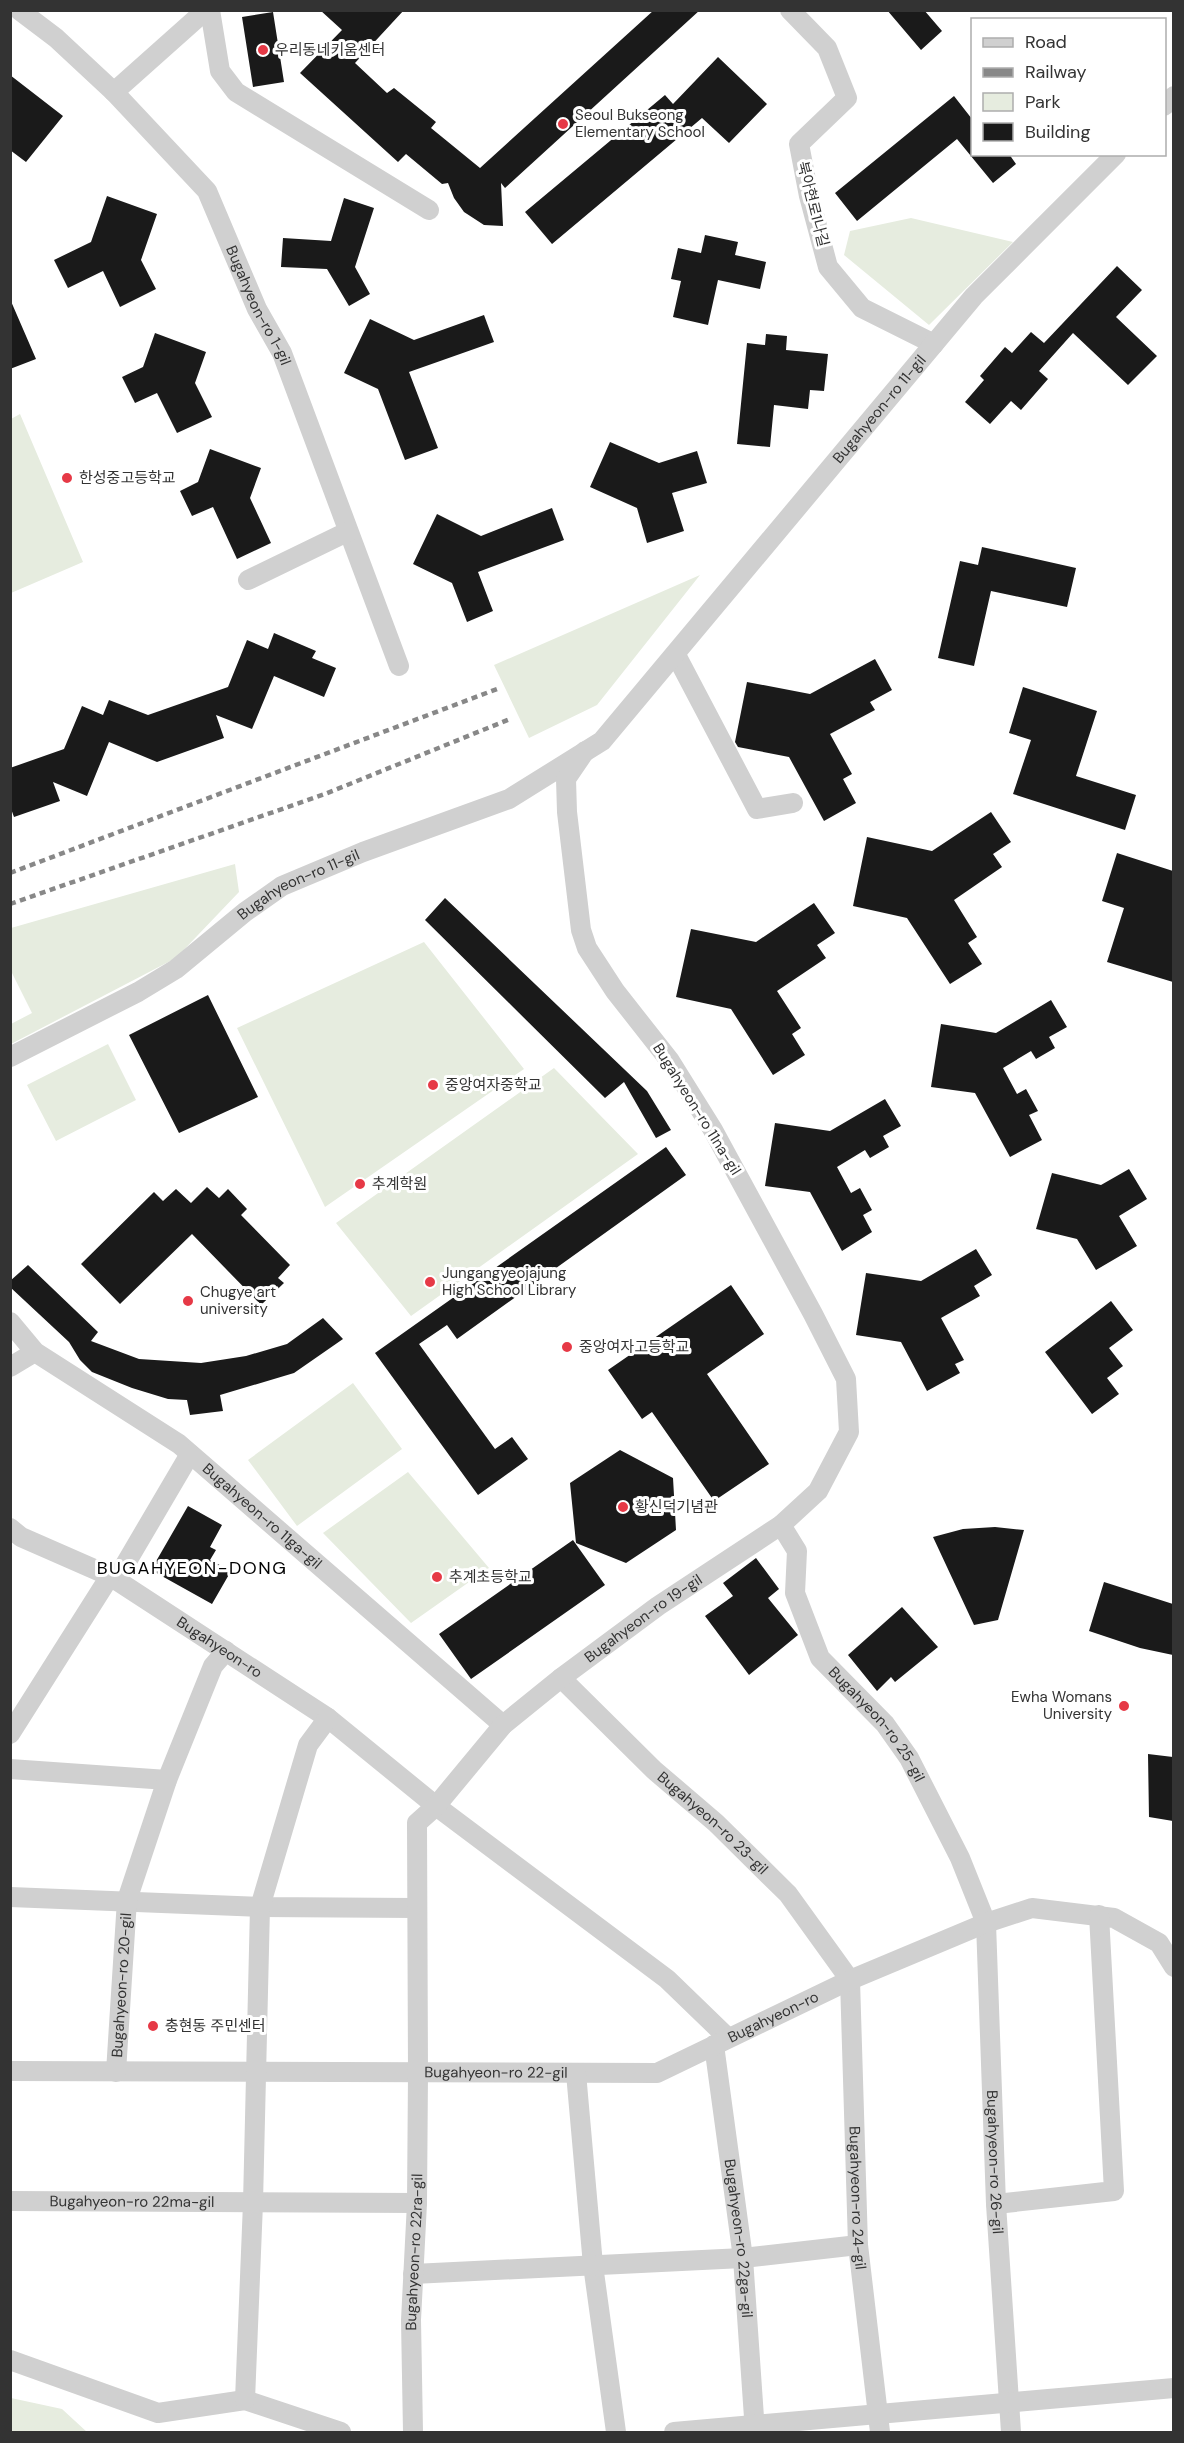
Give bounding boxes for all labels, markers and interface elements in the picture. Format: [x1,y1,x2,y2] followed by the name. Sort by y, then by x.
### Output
[971,18,1166,156] legend
[1025,30,1067,54] text: Road
[275,40,385,60] place label: 우리동네키움센터
[256,43,270,57] marker: 우리동네키움센터
[1025,60,1087,84] text: Railway
[1025,90,1061,114] text: Park
[575,105,705,142] place label: Seoul Bukseong Elementary School
[556,117,570,131] marker: Seoul Bukseong Elementary School
[1025,120,1090,144] text: Building
[793,159,833,249] street label: 북아현로1나길
[221,242,296,368] street label: Bugahyeon-ro 1-gil
[828,351,931,468] street label: Bugahyeon-ro 11-gil
[79,468,176,488] place label: 한성중고등학교
[60,471,74,485] marker: 한성중고등학교
[233,845,362,924] street label: Bugahyeon-ro 11-gil
[648,1039,746,1179] street label: Bugahyeon-ro 11na-gil
[445,1075,542,1095] place label: 중앙여자중학교
[426,1078,440,1092] marker: 중앙여자중학교
[372,1174,427,1194] place label: 추계학원
[353,1177,367,1191] marker: 추계학원
[442,1263,577,1300] place label: Jungangyeojajung High School Library
[423,1275,437,1289] marker: Jungangyeojajung High School Library
[200,1282,276,1319] place label: Chugye art university
[181,1294,195,1308] marker: Chugye art university
[579,1337,689,1357] place label: 중앙여자고등학교
[560,1340,574,1354] marker: 중앙여자고등학교
[198,1459,326,1573] street label: Bugahyeon-ro 11ga-gil
[635,1497,718,1517] place label: 황신덕기념관
[616,1500,630,1514] marker: 황신덕기념관
[97,1556,287,1580] district label: BUGAHYEON-DONG
[449,1567,532,1587] place label: 추계초등학교
[430,1570,444,1584] marker: 추계초등학교
[580,1570,706,1667] street label: Bugahyeon-ro 19-gil
[173,1612,266,1683] street label: Bugahyeon-ro
[824,1662,929,1785] street label: Bugahyeon-ro 25-gil
[1011,1687,1113,1724] place label: Ewha Womans University
[1117,1699,1131,1713] marker: Ewha Womans University
[653,1767,772,1879] street label: Bugahyeon-ro 23-gil
[107,1912,136,2058] street label: Bugahyeon-ro 20-gil
[724,1987,822,2047] street label: Bugahyeon-ro
[165,2016,266,2036] place label: 충현동 주민센터
[146,2019,160,2033] marker: 충현동 주민센터
[424,2062,568,2083] street label: Bugahyeon-ro 22-gil
[982,2090,1008,2235] street label: Bugahyeon-ro 26-gil
[844,2126,871,2271] street label: Bugahyeon-ro 24-gil
[720,2158,757,2319] street label: Bugahyeon-ro 22ga-gil
[401,2174,427,2331] street label: Bugahyeon-ro 22ra-gil
[49,2191,214,2212] street label: Bugahyeon-ro 22ma-gil

